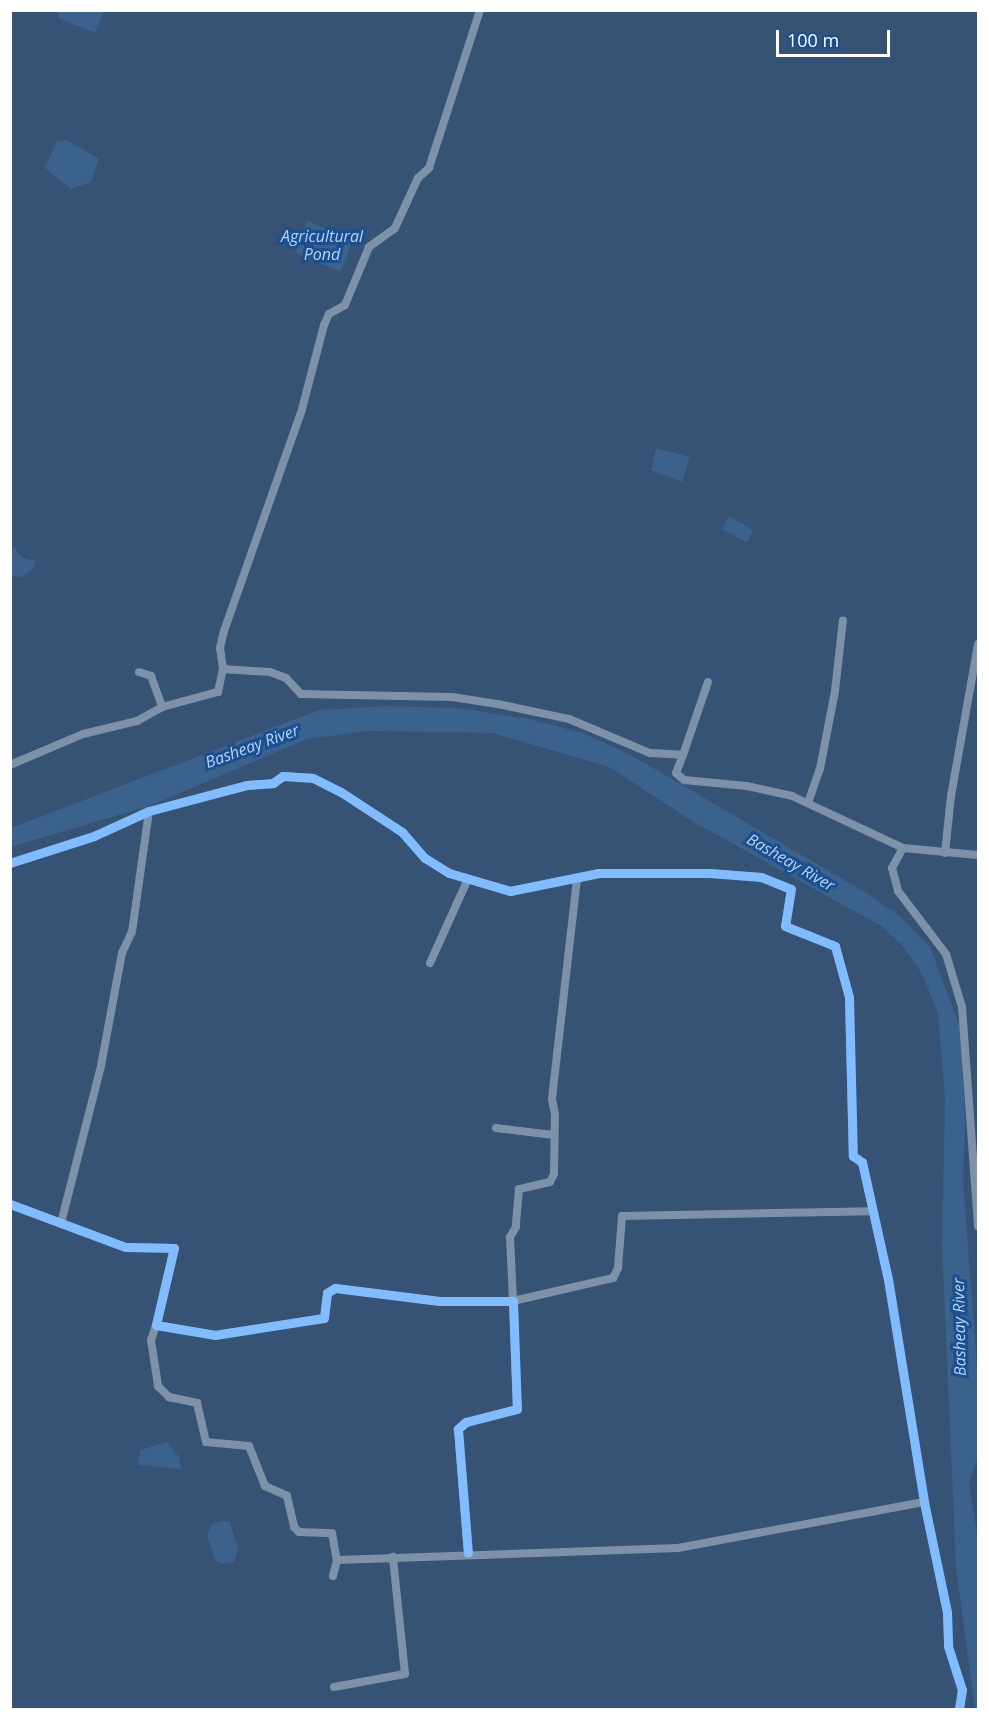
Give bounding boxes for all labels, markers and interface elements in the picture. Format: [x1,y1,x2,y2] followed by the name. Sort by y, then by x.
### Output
[779,18,893,56] scale bar
[787,28,839,52] text: 100 m
[281,226,363,264] water label: Agricultural Pond
[203,720,301,772] water label: Basheay River
[744,829,838,895] water label: Basheay River
[949,1278,969,1376] water label: Basheay River

